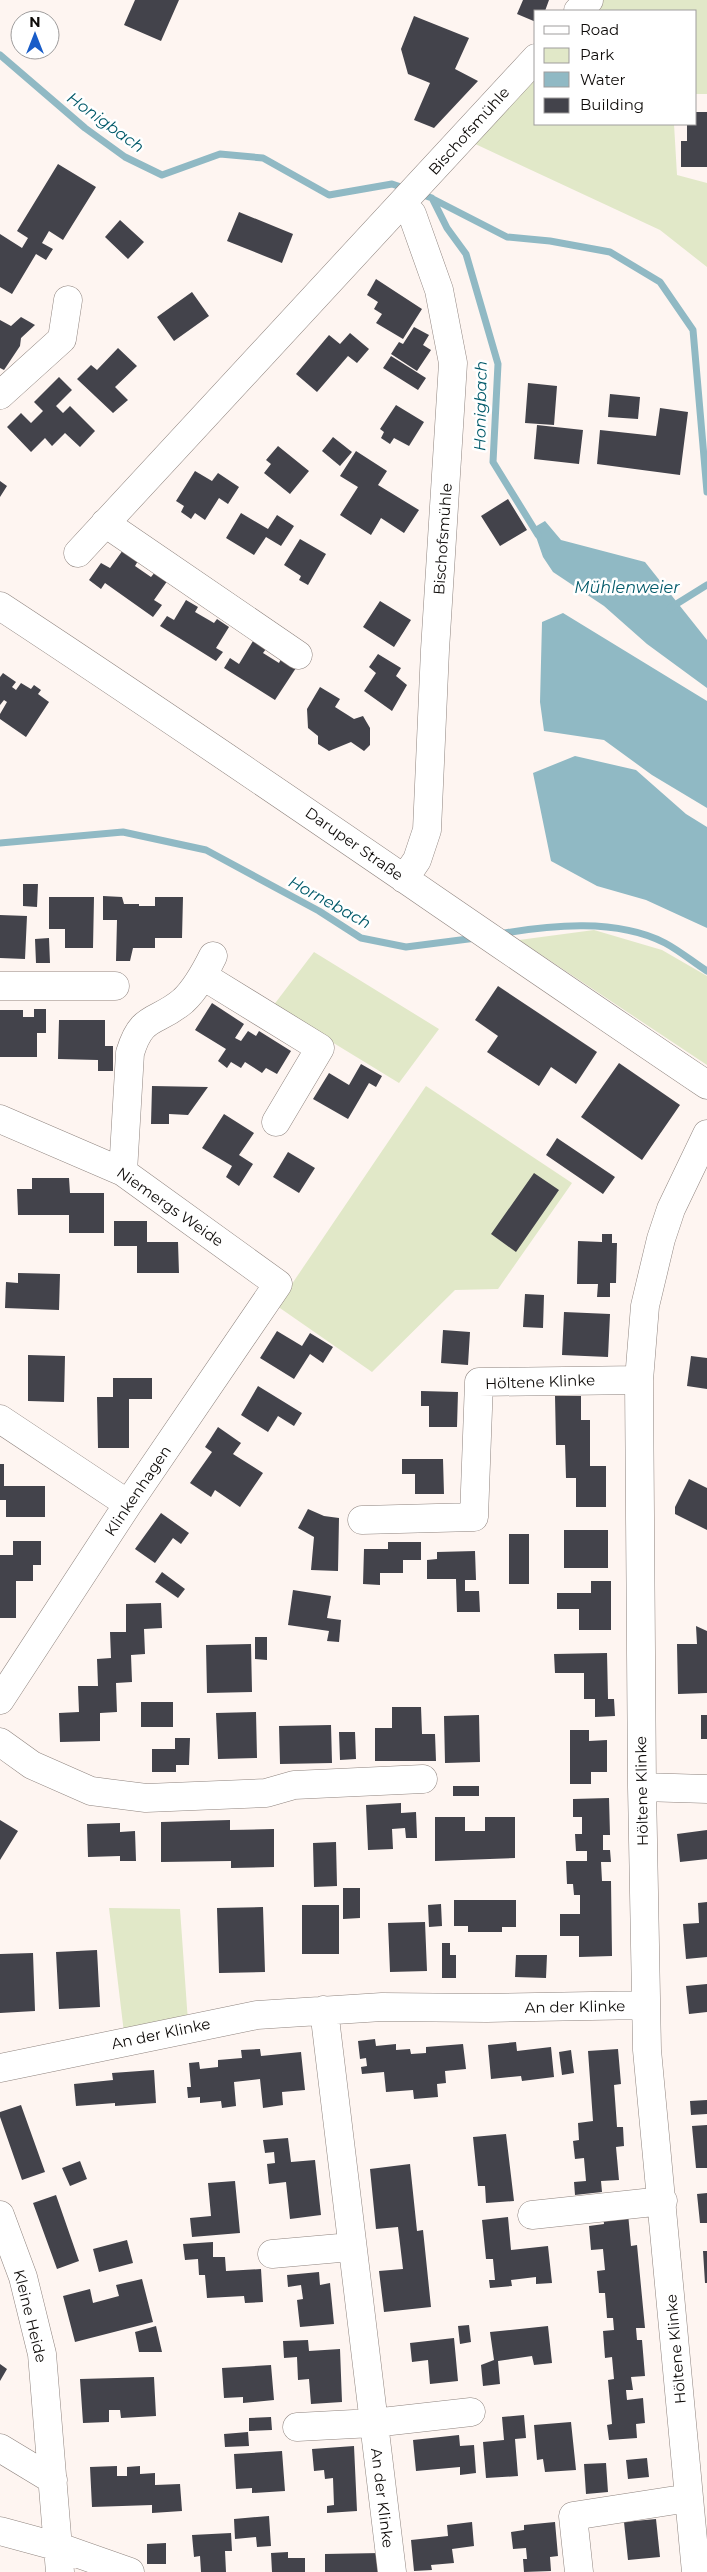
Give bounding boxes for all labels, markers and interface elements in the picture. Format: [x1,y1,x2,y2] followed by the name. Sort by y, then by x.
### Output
[10,10,60,60] north arrow
[534,10,697,125] legend
[29,13,41,31] text: N
[580,20,619,39] text: Road
[580,45,614,64] text: Park
[580,70,626,89] text: Water
[424,83,513,179] street label: Bischofsmühle
[64,88,148,157] water label: Honigbach
[580,95,644,114] text: Building
[470,361,491,451] water label: Honigbach
[429,482,456,596] street label: Bischofsmühle
[574,578,680,597] water label: Mühlenweier
[302,803,407,884] street label: Daruper Straße
[285,872,374,933] water label: Hornebach
[113,1163,227,1250] street label: Niemergs Weide
[485,1370,595,1393] street label: Höltene Klinke
[100,1442,175,1540] street label: Klinkenhagen
[631,1736,652,1846] street label: Höltene Klinke
[525,1996,625,2017] street label: An der Klinke
[110,2014,212,2053] street label: An der Klinke
[10,2267,51,2364] street label: Kleine Heide
[661,2293,690,2405] street label: Höltene Klinke
[367,2447,398,2549] street label: An der Klinke

